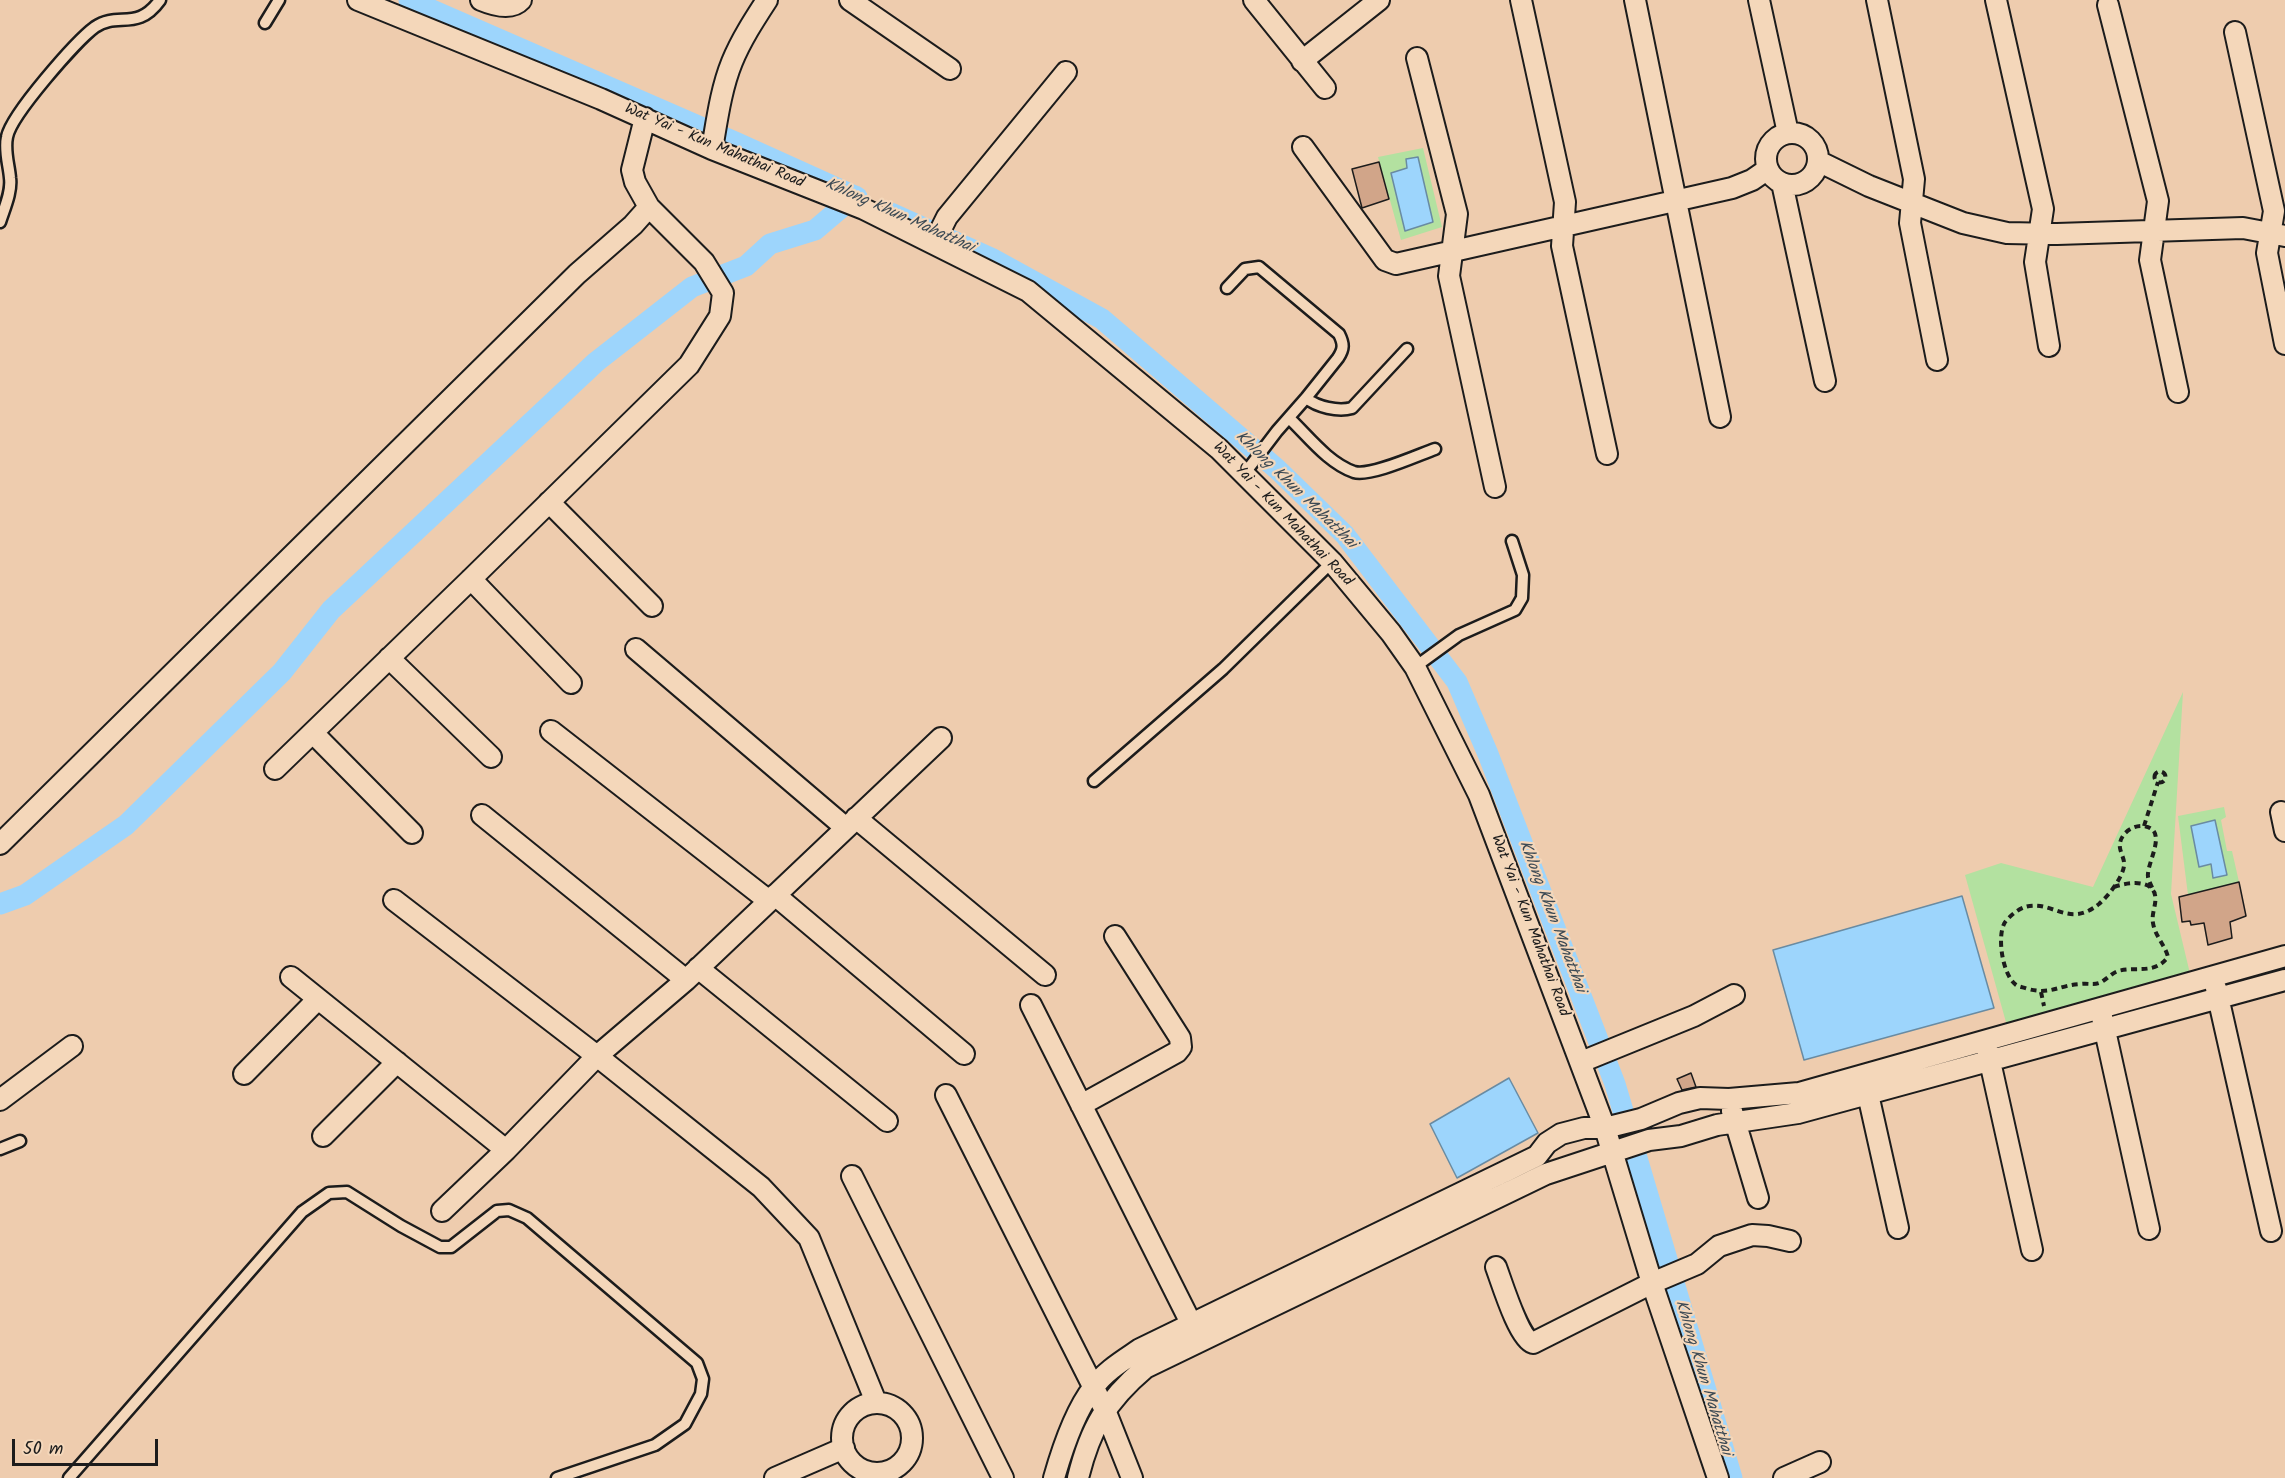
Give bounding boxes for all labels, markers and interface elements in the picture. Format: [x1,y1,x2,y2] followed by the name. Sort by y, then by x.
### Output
[622,101,806,193] street label: Wat Yai - Kun Mahathai Road
[822,176,976,258] water label: Khlong Khun Mahatthai
[1230,428,1360,554] water label: Khlong Khun Mahatthai
[1208,439,1356,591] street label: Wat Yai - Kun Mahathai Road
[1486,833,1572,1019] street label: Wat Yai - Kun Mahathai Road
[1513,838,1589,996] water label: Khlong Khun Mahatthai
[1669,1298,1735,1458] water label: Khlong Khun Mahatthai
[15,1427,160,1465] scale bar
[23,1435,63,1464] text: 50 m

